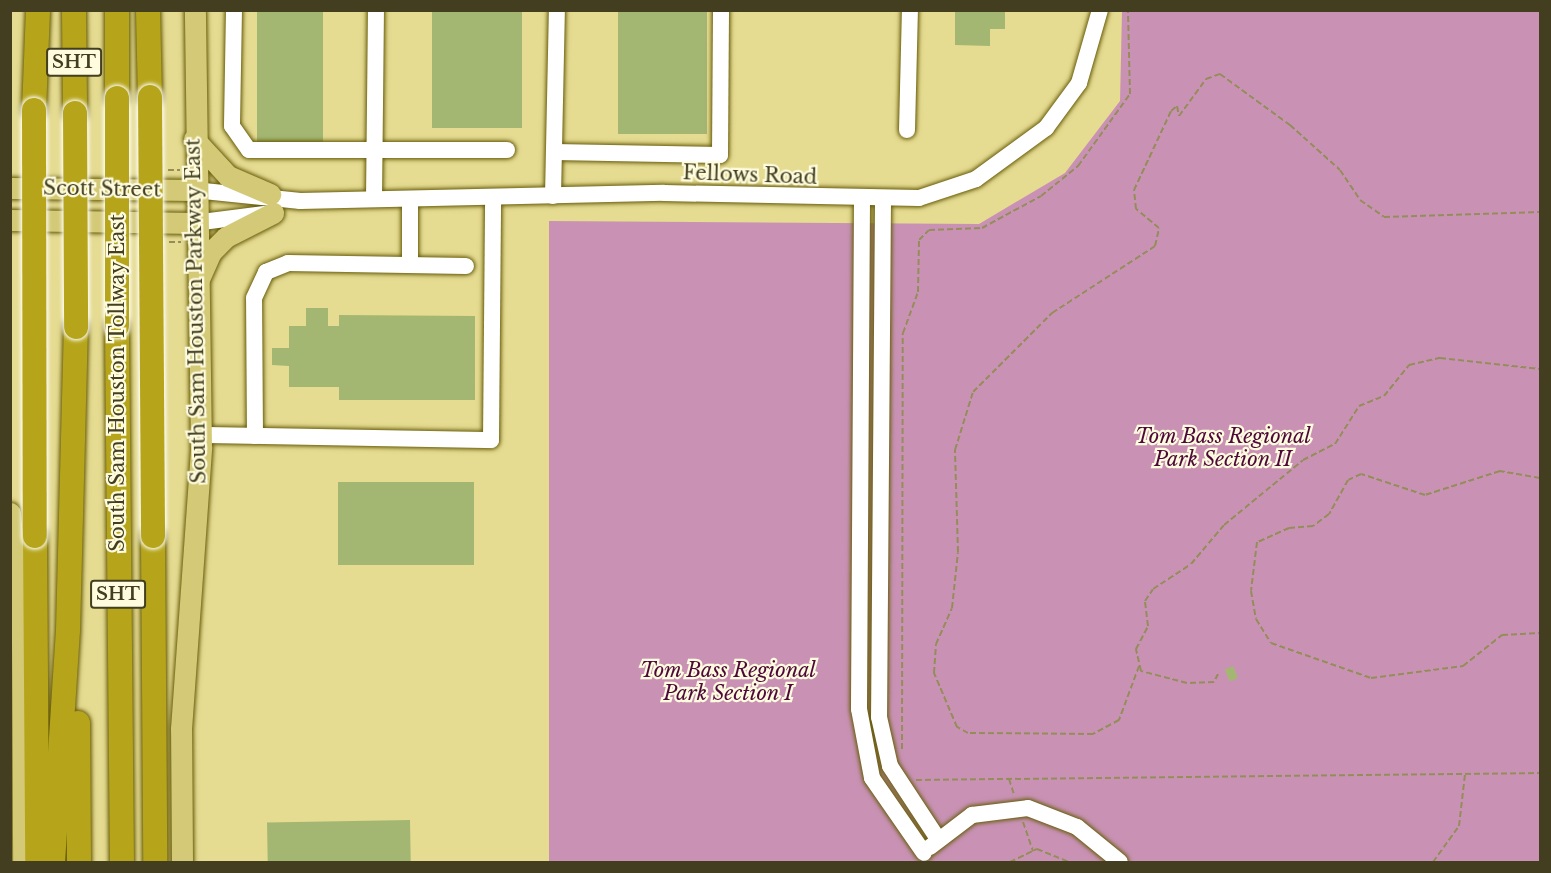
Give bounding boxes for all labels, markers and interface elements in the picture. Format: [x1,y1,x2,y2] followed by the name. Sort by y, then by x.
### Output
[46,47,103,77] road number: SHT
[181,138,211,484] street label: South Sam Houston Parkway East
[682,161,818,189] street label: Fellows Road
[43,176,161,202] street label: Scott Street
[105,213,129,553] street label: South Sam Houston Tollway East
[1135,424,1311,471] park label: Tom Bass Regional Park Section II
[90,579,146,609] road number: SHT
[640,659,816,706] park label: Tom Bass Regional Park Section I

